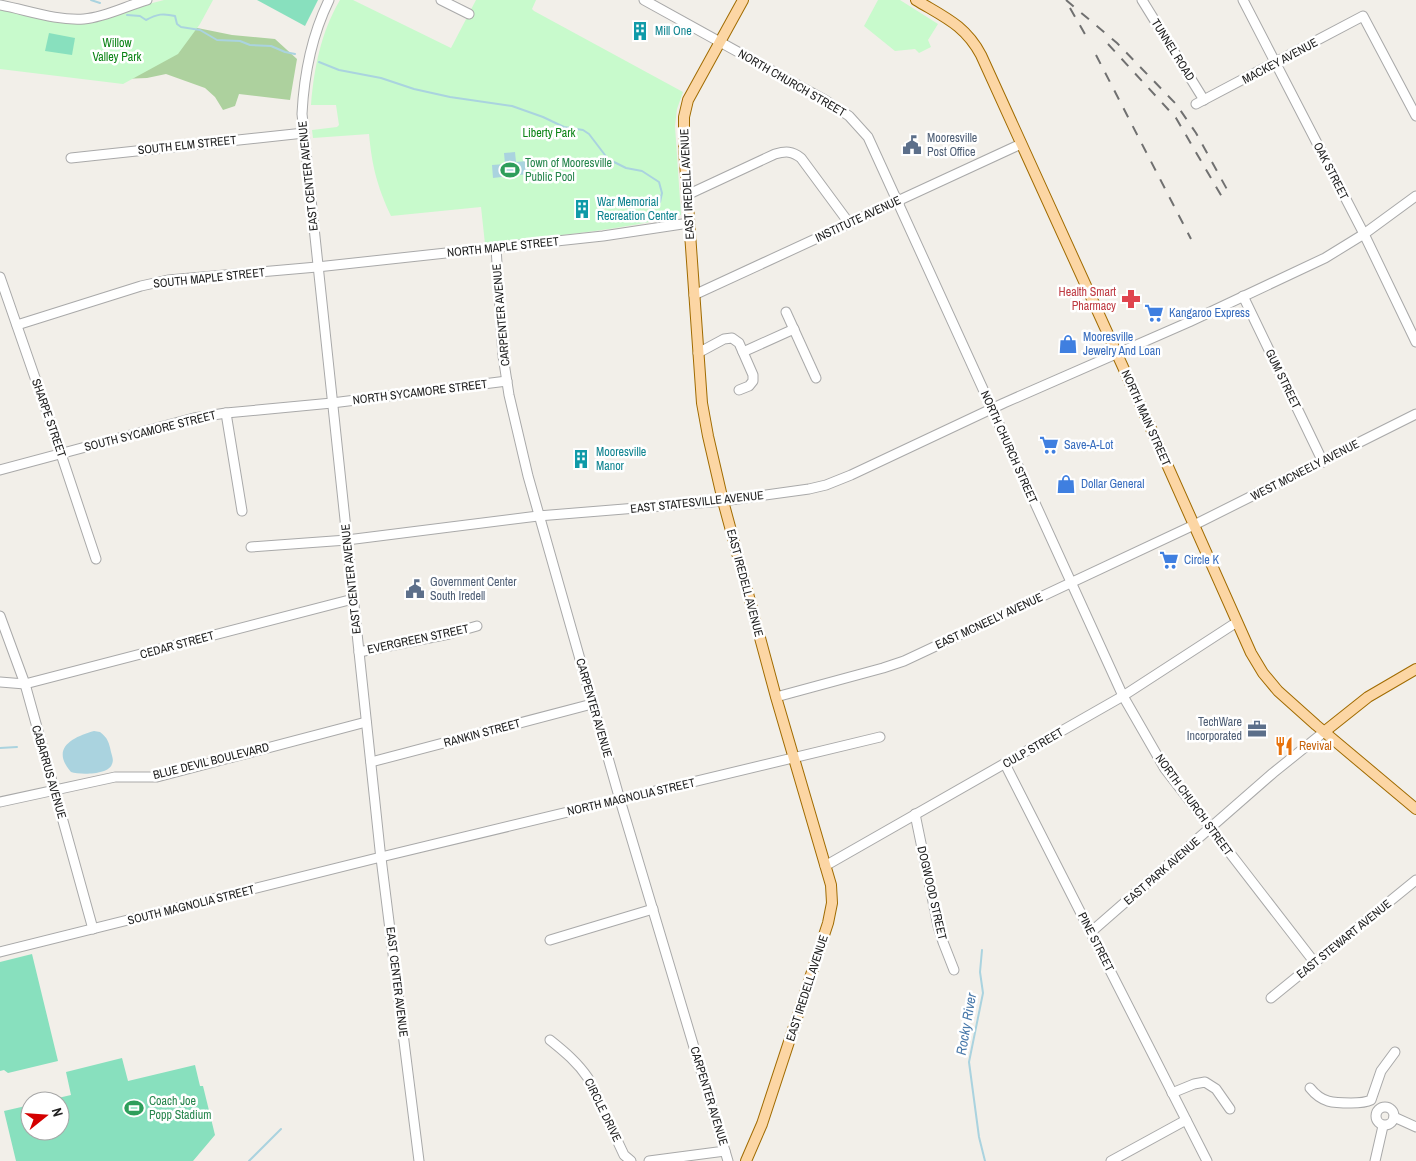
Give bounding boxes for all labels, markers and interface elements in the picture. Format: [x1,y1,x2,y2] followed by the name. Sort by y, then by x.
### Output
[1148,16,1198,84] street label: TUNNEL ROAD
[629,20,651,42] building icon: Mill One
[655,23,692,39] place label: Mill One
[1239,34,1321,88] street label: MACKEY AVENUE
[92,35,142,65] park label: Willow Valley Park
[735,46,849,120] street label: NORTH CHURCH STREET
[294,120,322,232] street label: EAST CENTER AVENUE
[522,125,576,141] park label: Liberty Park
[676,128,698,240] street label: EAST IREDELL AVENUE
[927,130,977,160] place label: Mooresville Post Office
[137,132,237,158] street label: SOUTH ELM STREET
[901,134,923,156] public building icon: Mooresville Post Office
[1310,140,1352,202] street label: OAK STREET
[525,155,612,185] place label: Town of Mooresville Public Pool
[499,159,521,181] sports icon: Town of Mooresville Public Pool
[813,192,903,246] street label: INSTITUTE AVENUE
[597,194,678,224] place label: War Memorial Recreation Center
[571,198,593,220] building icon: War Memorial Recreation Center
[446,233,560,261] street label: NORTH MAPLE STREET
[489,263,513,367] street label: CARPENTER AVENUE
[152,264,266,292] street label: SOUTH MAPLE STREET
[1059,284,1116,314] place label: Health Smart Pharmacy
[1120,288,1142,310] pharmacy icon: Health Smart Pharmacy
[1143,302,1165,324] supermarket icon: Kangaroo Express
[1169,305,1250,321] place label: Kangaroo Express
[1083,329,1161,359] place label: Mooresville Jewelry And Loan
[1057,333,1079,355] shop icon: Mooresville Jewelry And Loan
[1262,346,1304,412] street label: GUM STREET
[1118,367,1174,469] street label: NORTH MAIN STREET
[352,376,488,408] street label: NORTH SYCAMORE STREET
[28,377,70,459] street label: SHARPE STREET
[977,388,1041,506] street label: NORTH CHURCH STREET
[83,407,217,455] street label: SOUTH SYCAMORE STREET
[1038,434,1060,456] supermarket icon: Save-A-Lot
[1248,436,1362,504] street label: WEST MCNEELY AVENUE
[1064,437,1113,453] place label: Save-A-Lot
[596,444,646,474] place label: Mooresville Manor
[570,448,592,470] building icon: Mooresville Manor
[1055,473,1077,495] shop icon: Dollar General
[1081,476,1144,492] place label: Dollar General
[630,487,764,517] street label: EAST STATESVILLE AVENUE
[337,523,365,635] street label: EAST CENTER AVENUE
[723,527,767,639] street label: EAST IREDELL AVENUE
[1158,549,1180,571] supermarket icon: Circle K
[1184,552,1219,568] place label: Circle K
[430,574,517,604] place label: Government Center South Iredell
[404,578,426,600] public building icon: Government Center South Iredell
[933,589,1045,653] street label: EAST MCNEELY AVENUE
[366,620,470,658] street label: EVERGREEN STREET
[138,627,216,663] street label: CEDAR STREET
[572,656,616,760] street label: CARPENTER AVENUE
[1187,714,1242,744] place label: TechWare Incorporated
[442,715,522,751] street label: RANKIN STREET
[1246,718,1268,740] office icon: TechWare Incorporated
[28,723,70,821] street label: CABARRUS AVENUE
[1000,724,1066,772] street label: CULP STREET
[1273,735,1295,757] restaurant icon: Revival
[1299,738,1332,754] place label: Revival
[151,739,271,783] street label: BLUE DEVIL BOULEVARD
[1152,751,1236,859] street label: NORTH CHURCH STREET
[566,775,696,819] street label: NORTH MAGNOLIA STREET
[1120,833,1204,909] street label: EAST PARK AVENUE
[913,845,951,941] street label: DOGWOOD STREET
[126,881,256,929] street label: SOUTH MAGNOLIA STREET
[1293,896,1395,982] street label: EAST STEWART AVENUE
[1074,910,1118,974] street label: PINE STREET
[382,926,412,1038] street label: EAST CENTER AVENUE
[782,933,832,1043] street label: EAST IREDELL AVENUE
[952,990,980,1056] water label: Rocky River
[686,1045,732,1147] street label: CARPENTER AVENUE
[581,1076,625,1144] street label: CIRCLE DRIVE
[20,1091,70,1141] north arrow
[149,1093,211,1123] place label: Coach Joe Popp Stadium
[123,1097,145,1119] sports icon: Coach Joe Popp Stadium
[48,1106,67,1119] text: N

